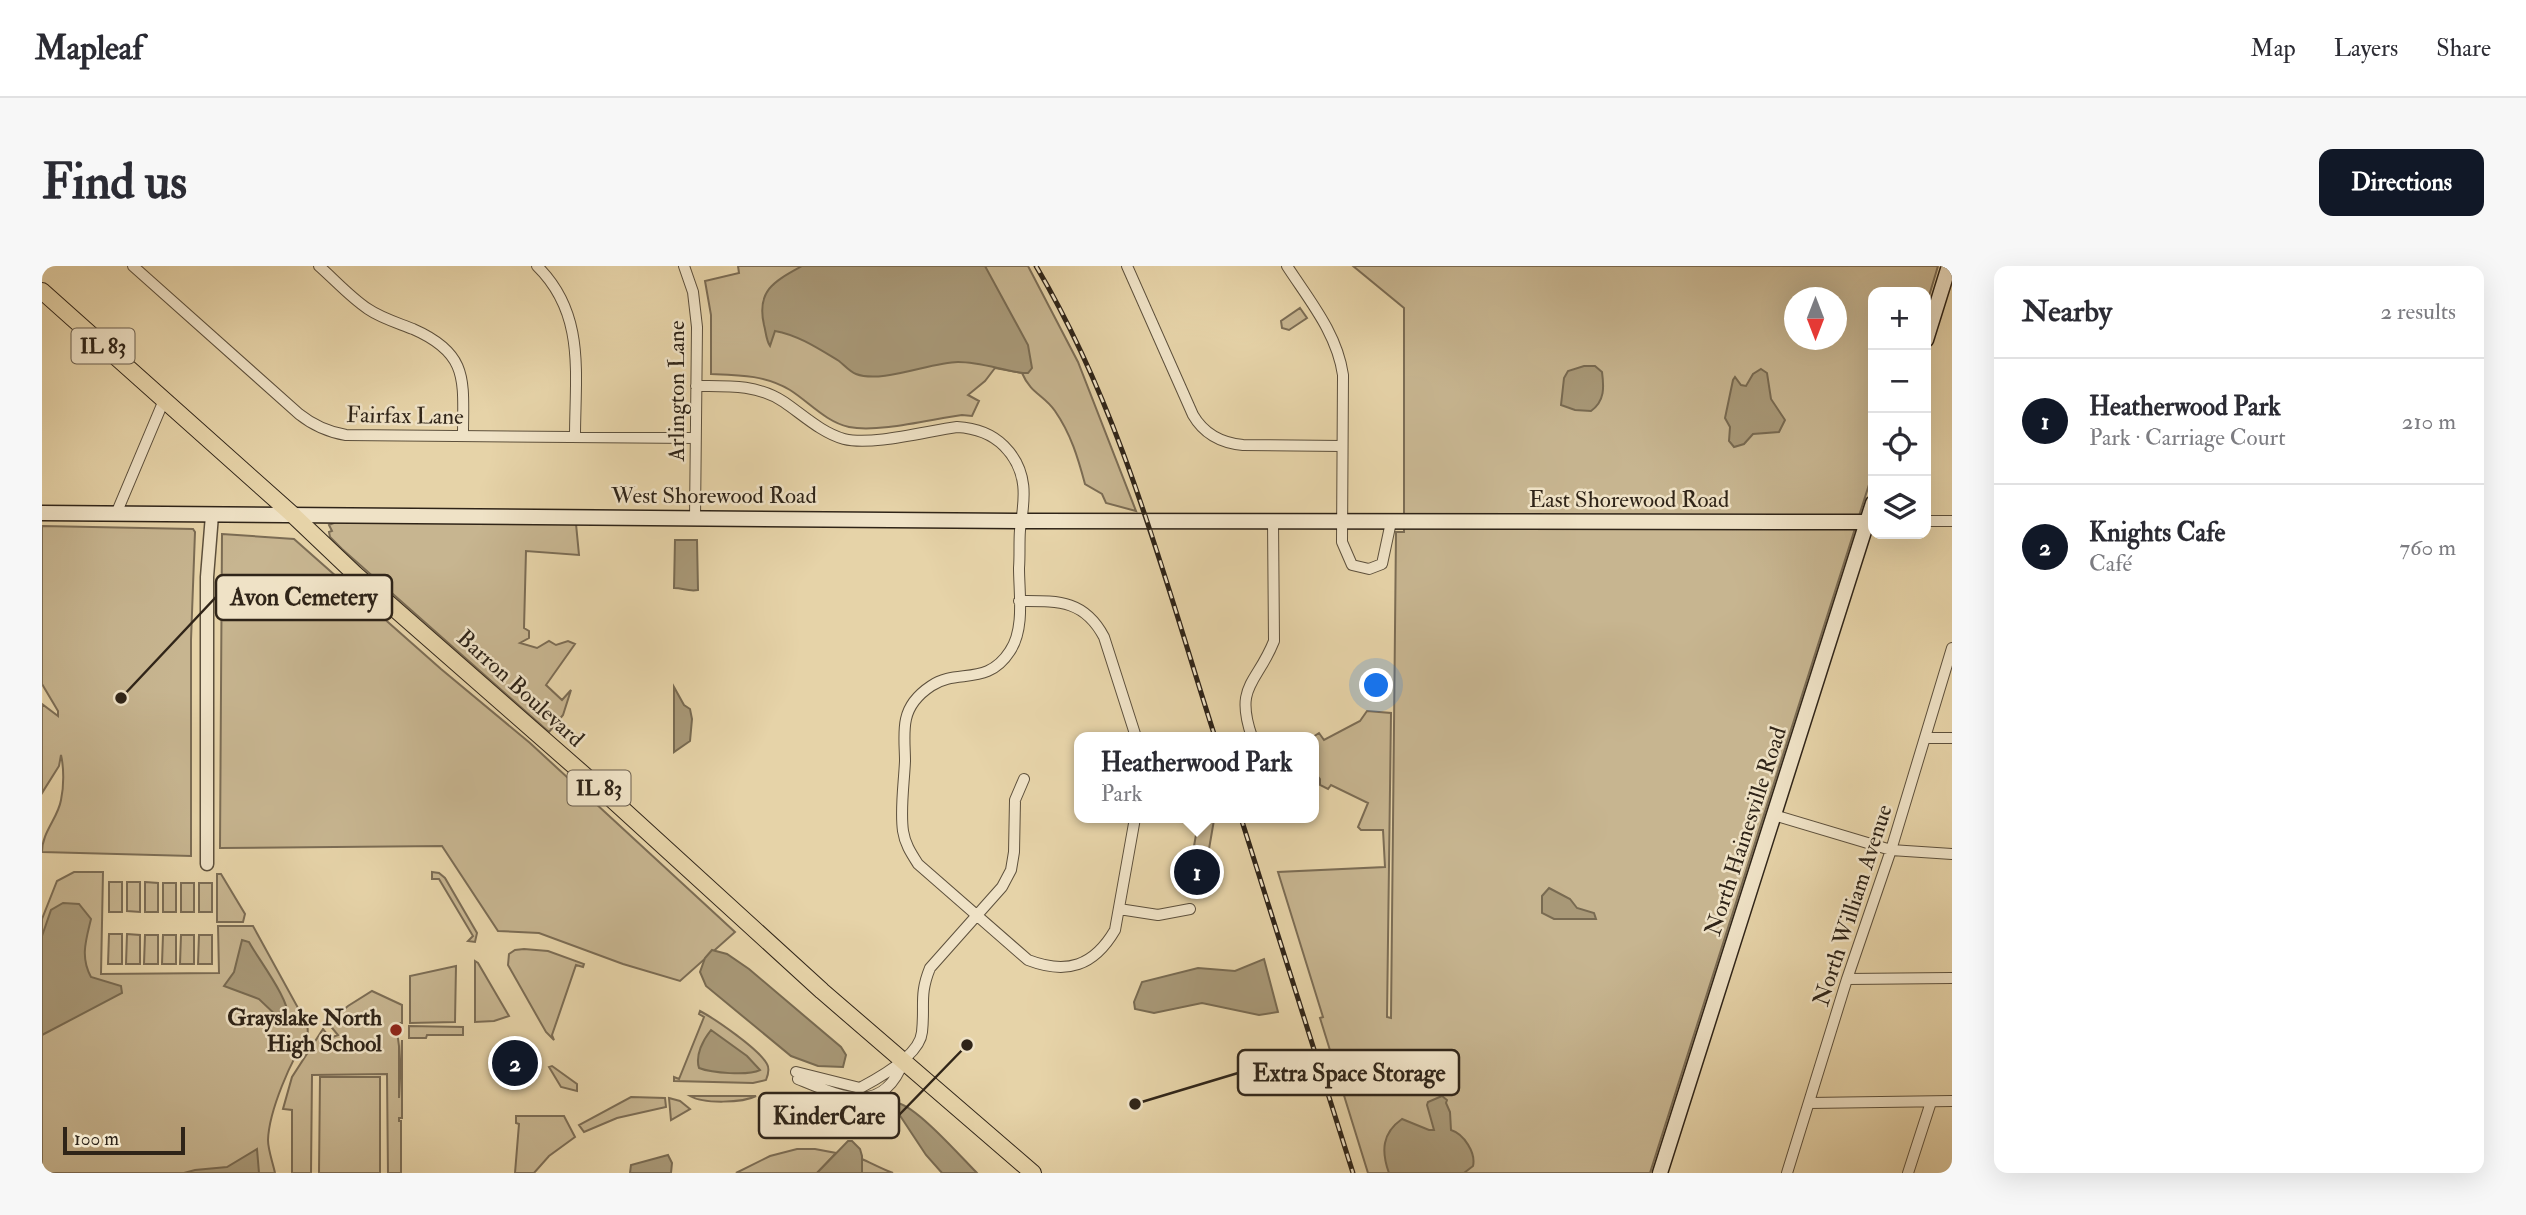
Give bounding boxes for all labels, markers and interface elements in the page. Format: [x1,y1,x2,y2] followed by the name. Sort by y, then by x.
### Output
[35,28,143,69] text: Mapleaf
[2251,33,2296,64] text: Map
[2334,33,2398,64] text: Layers
[2436,33,2491,64] text: Share
[2319,149,2484,216] button: Directions
[42,152,187,213] text: Find us
[1784,287,1847,350] north arrow
[1868,287,1931,539] map controls
[1868,287,1931,350] button: +
[2022,293,2112,330] text: Nearby
[2381,297,2456,326] text: 2 results
[662,320,691,463] street label: Arlington Lane
[71,328,134,364] road number: IL 83
[1868,350,1931,413] button: −
[2089,391,2281,423] text: Heatherwood Park
[346,400,464,431] street label: Fairfax Lane
[2041,407,2049,436] text: 1
[2402,407,2456,436] text: 210 m
[1868,413,1931,476] button: locate
[2089,423,2286,452] text: Park · Carriage Court
[1868,476,1931,539] button: layers
[610,481,817,510] street label: West Shorewood Road
[1529,485,1729,514] street label: East Shorewood Road
[2089,517,2225,549] text: Knights Cafe
[2039,533,2051,562] text: 2
[2399,533,2456,562] text: 760 m
[2089,549,2132,578] text: Café
[216,575,392,620] callout: Avon Cemetery
[229,582,379,613] text: Avon Cemetery
[451,623,591,753] street label: Barron Boulevard
[1359,668,1393,702] your location
[1698,723,1793,939] street label: North Hainesville Road
[1074,732,1319,823] popup
[1101,747,1292,779] text: Heatherwood Park
[568,770,630,806] road number: IL 83
[1101,779,1143,808] text: Park
[1806,800,1899,1010] street label: North William Avenue
[1174,846,1220,898] pin: 1
[227,1003,383,1059] place label: Grayslake North High School
[388,1022,404,1038] marker: Grayslake North High School
[492,1037,538,1089] pin: 2
[1238,1050,1459,1095] callout: Extra Space Storage
[1253,1058,1445,1089] text: Extra Space Storage
[759,1093,899,1138] callout: KinderCare
[773,1101,885,1132] text: KinderCare
[63,1124,186,1156] scale bar
[74,1127,119,1151] text: 100 m

